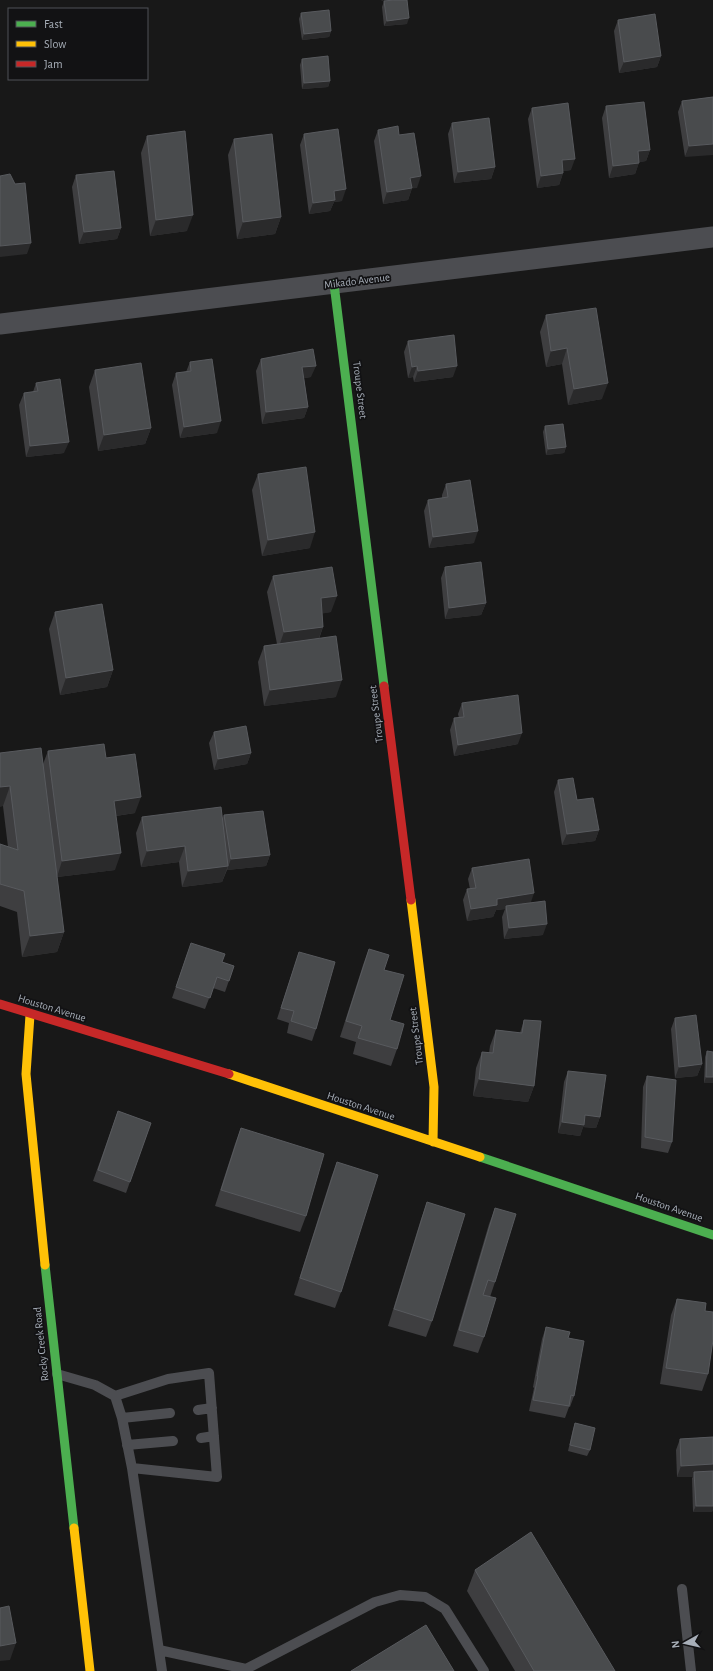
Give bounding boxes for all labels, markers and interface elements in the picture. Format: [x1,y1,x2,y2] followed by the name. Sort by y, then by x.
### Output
[8,8,148,80] legend
[44,18,63,30] text: Fast
[44,38,66,50] text: Slow
[44,58,63,70] text: Jam
[323,272,391,290] street label: Mikado Avenue
[351,361,369,420] street label: Troupe Street
[367,684,385,743] street label: Troupe Street
[17,992,87,1024] street label: Houston Avenue
[407,1006,425,1065] street label: Troupe Street
[326,1090,396,1122] street label: Houston Avenue
[634,1190,704,1224] street label: Houston Avenue
[32,1306,50,1382] street label: Rocky Creek Road
[665,1623,705,1663] north arrow
[670,1640,682,1649] text: N

